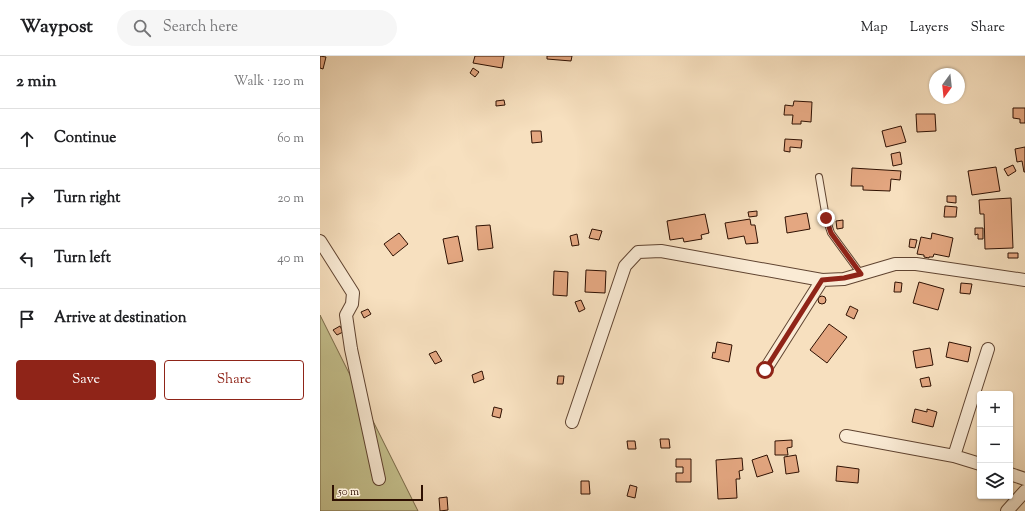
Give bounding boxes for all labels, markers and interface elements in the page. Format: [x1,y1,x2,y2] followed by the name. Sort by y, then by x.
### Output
[117,10,397,46] search box
[20,14,93,41] text: Waypost
[131,17,153,39] icon: search
[163,17,238,38] text: Search here
[861,18,888,38] text: Map
[910,18,948,38] text: Layers
[970,18,1005,38] text: Share
[929,68,965,104] north arrow
[16,70,57,94] text: 2 min
[234,73,304,91] text: Walk · 120 m
[16,128,38,150] icon: ahead
[54,128,116,149] text: Continue
[277,130,304,148] text: 60 m
[16,188,38,210] icon: right
[54,188,120,209] text: Turn right
[278,190,304,208] text: 20 m
[817,209,835,227] route end
[16,248,38,270] icon: left
[54,248,111,269] text: Turn left
[277,250,304,268] text: 40 m
[16,308,38,330] icon: arrive
[54,308,187,329] text: Arrive at destination
[16,360,156,400] button: Save
[164,360,304,400] button: Share
[756,361,774,379] route start
[977,391,1013,499] map controls
[977,391,1013,427] button: +
[977,427,1013,463] button: −
[977,463,1013,499] button: layers
[332,483,423,502] scale bar
[338,484,359,500] text: 50 m

